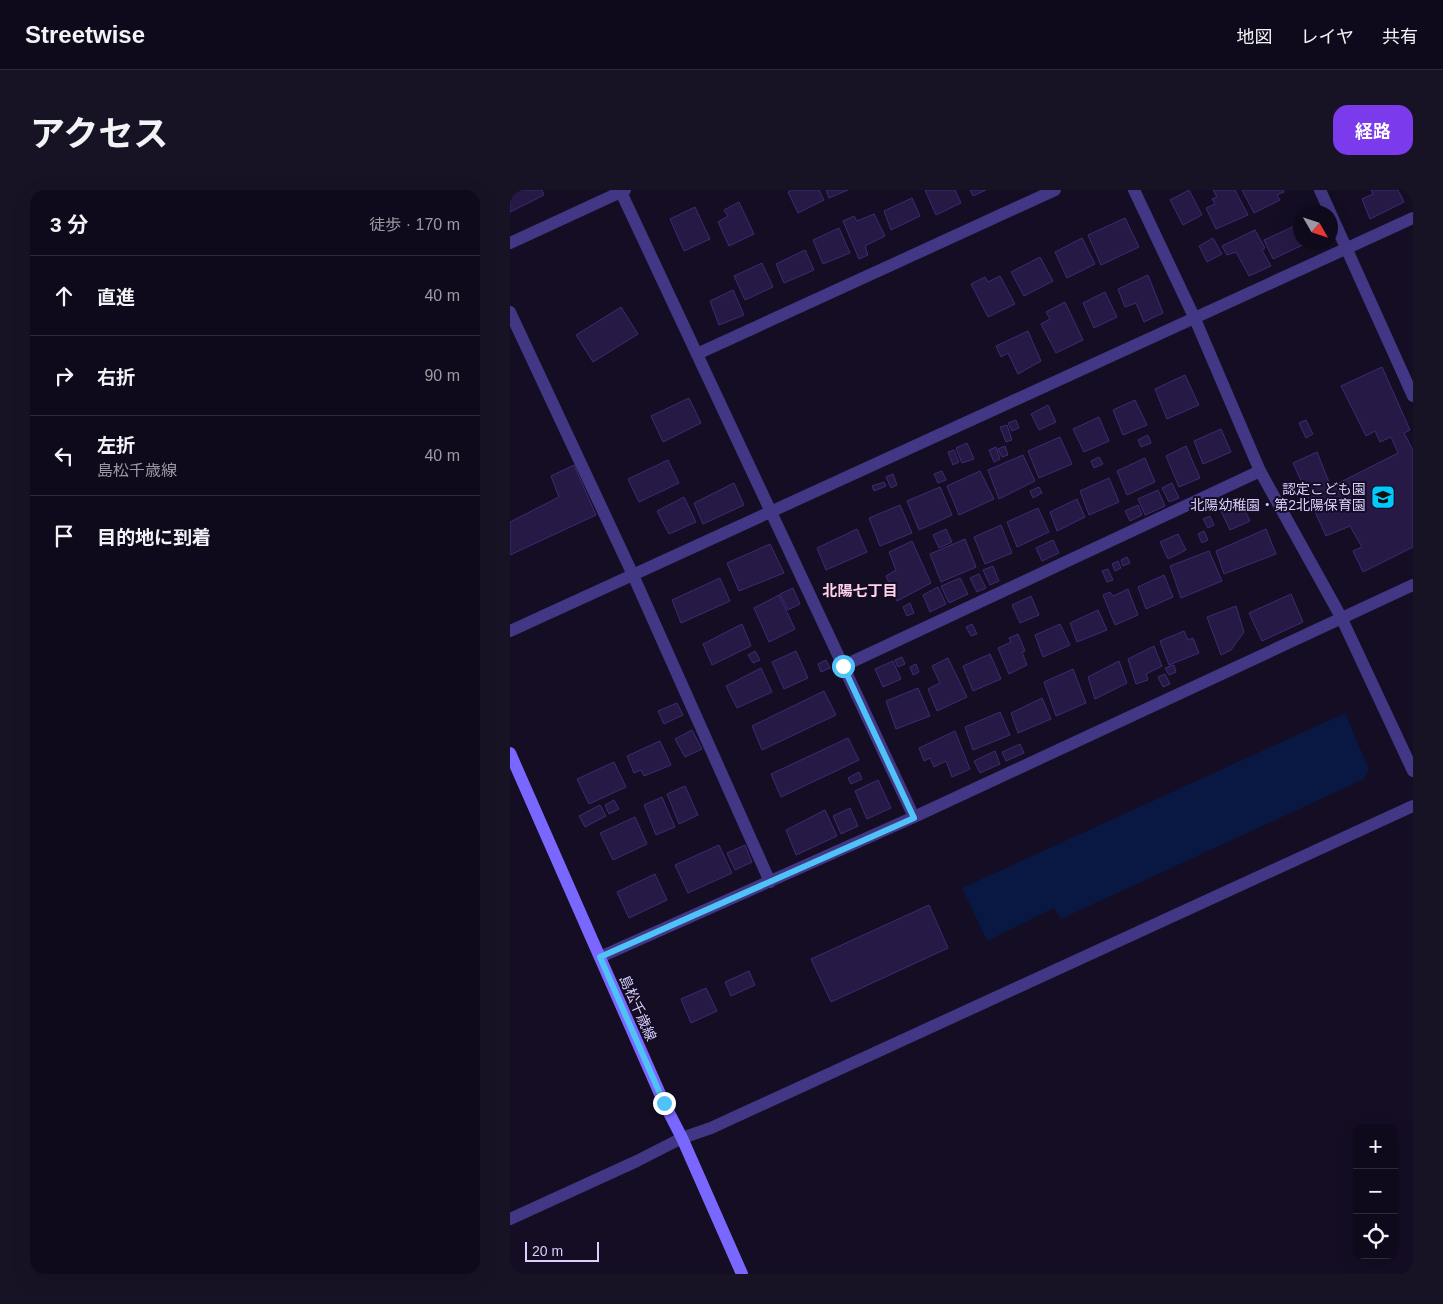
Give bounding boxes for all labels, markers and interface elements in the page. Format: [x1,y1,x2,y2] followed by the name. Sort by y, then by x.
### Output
[25,21,145,48] text: Streetwise
[1237,27,1273,47] text: 地図
[1301,27,1354,47] text: レイヤ
[1382,27,1418,47] text: 共有
[1333,105,1413,155] button: 経路
[30,114,168,153] text: アクセス
[1293,205,1338,250] north arrow
[50,213,89,236] text: 3 分
[369,216,460,233] text: 徒歩 · 170 m
[50,282,78,310] icon: ahead
[97,287,135,308] text: 直進
[424,287,460,304] text: 40 m
[50,362,78,390] icon: right
[97,367,135,388] text: 右折
[424,367,460,384] text: 90 m
[97,435,135,456] text: 左折
[50,442,78,470] icon: left
[424,447,460,464] text: 40 m
[97,462,177,479] text: 島松千歳線
[1190,481,1366,513] place label: 認定こども園 北陽幼稚園・第2北陽保育園
[1370,484,1396,510] school or university icon: 認定こども園 北陽幼稚園・第2北陽保育園
[50,522,78,550] icon: arrive
[97,527,211,548] text: 目的地に到着
[822,582,898,599] district label: 北陽七丁目
[832,655,855,678] route start
[616,973,660,1043] street label: 島松千歳線
[653,1092,676,1115] route end
[1353,1124,1398,1259] map controls
[1353,1124,1398,1169] button: +
[1353,1169,1398,1214] button: −
[1353,1214,1398,1259] button: locate
[525,1239,599,1262] scale bar
[532,1243,563,1259] text: 20 m

